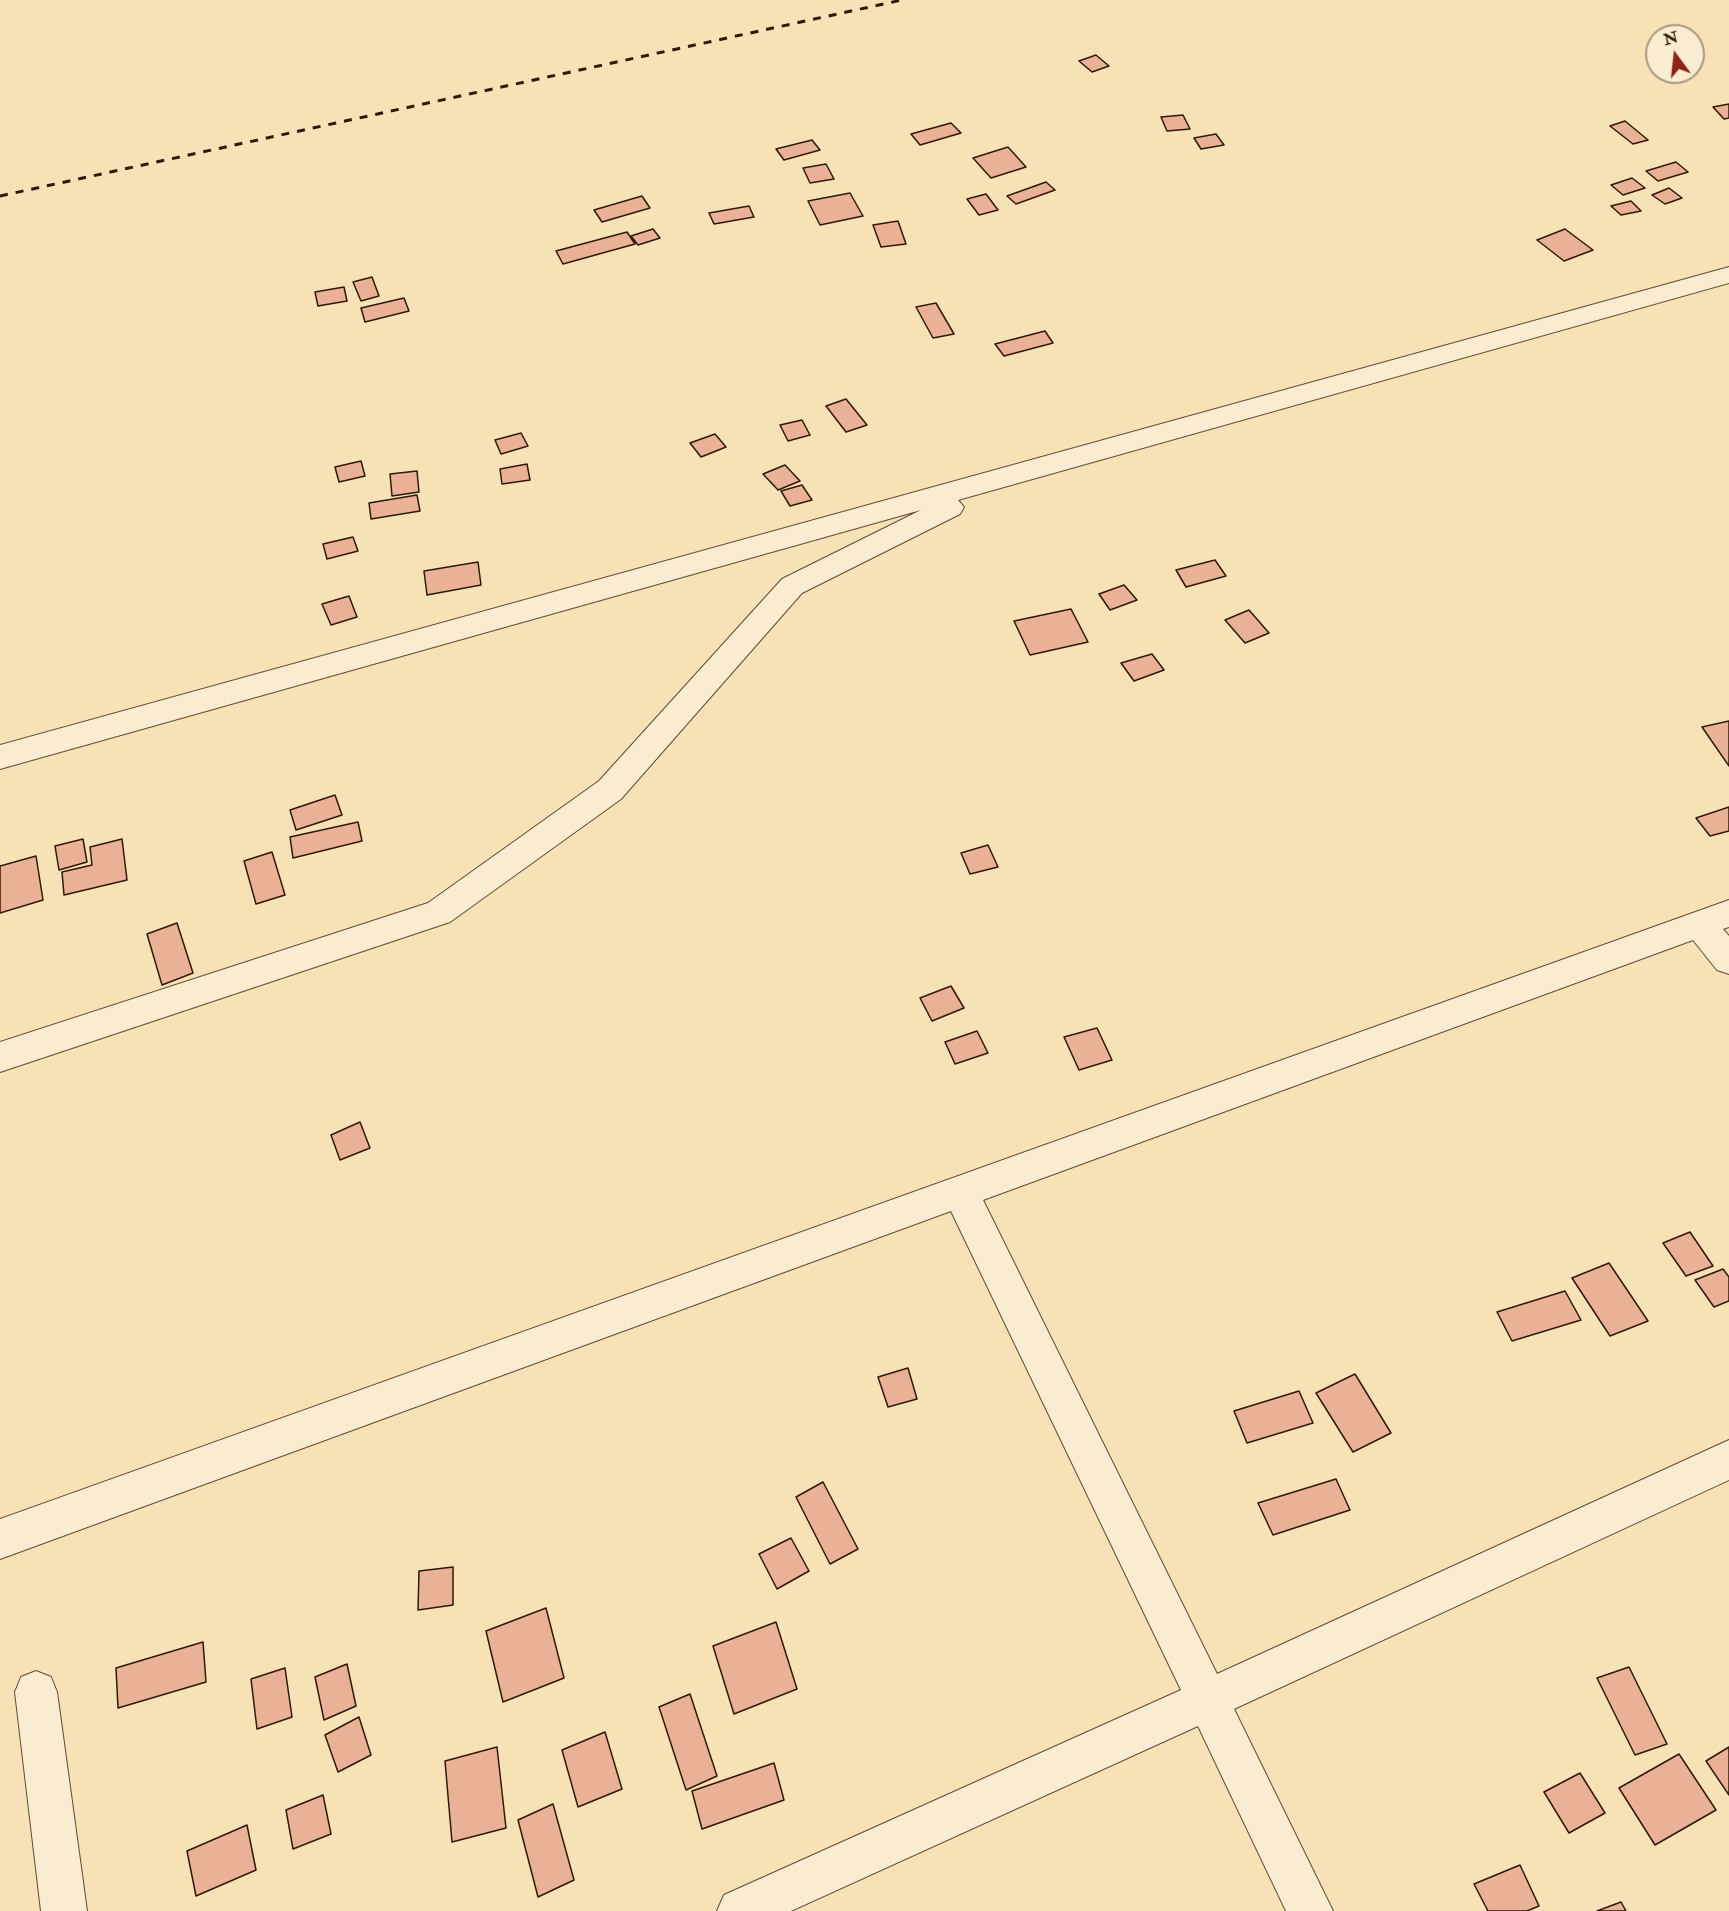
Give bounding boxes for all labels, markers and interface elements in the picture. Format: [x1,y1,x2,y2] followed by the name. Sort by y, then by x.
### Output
[1645,24,1705,84] north arrow
[1661,27,1680,50] text: N

